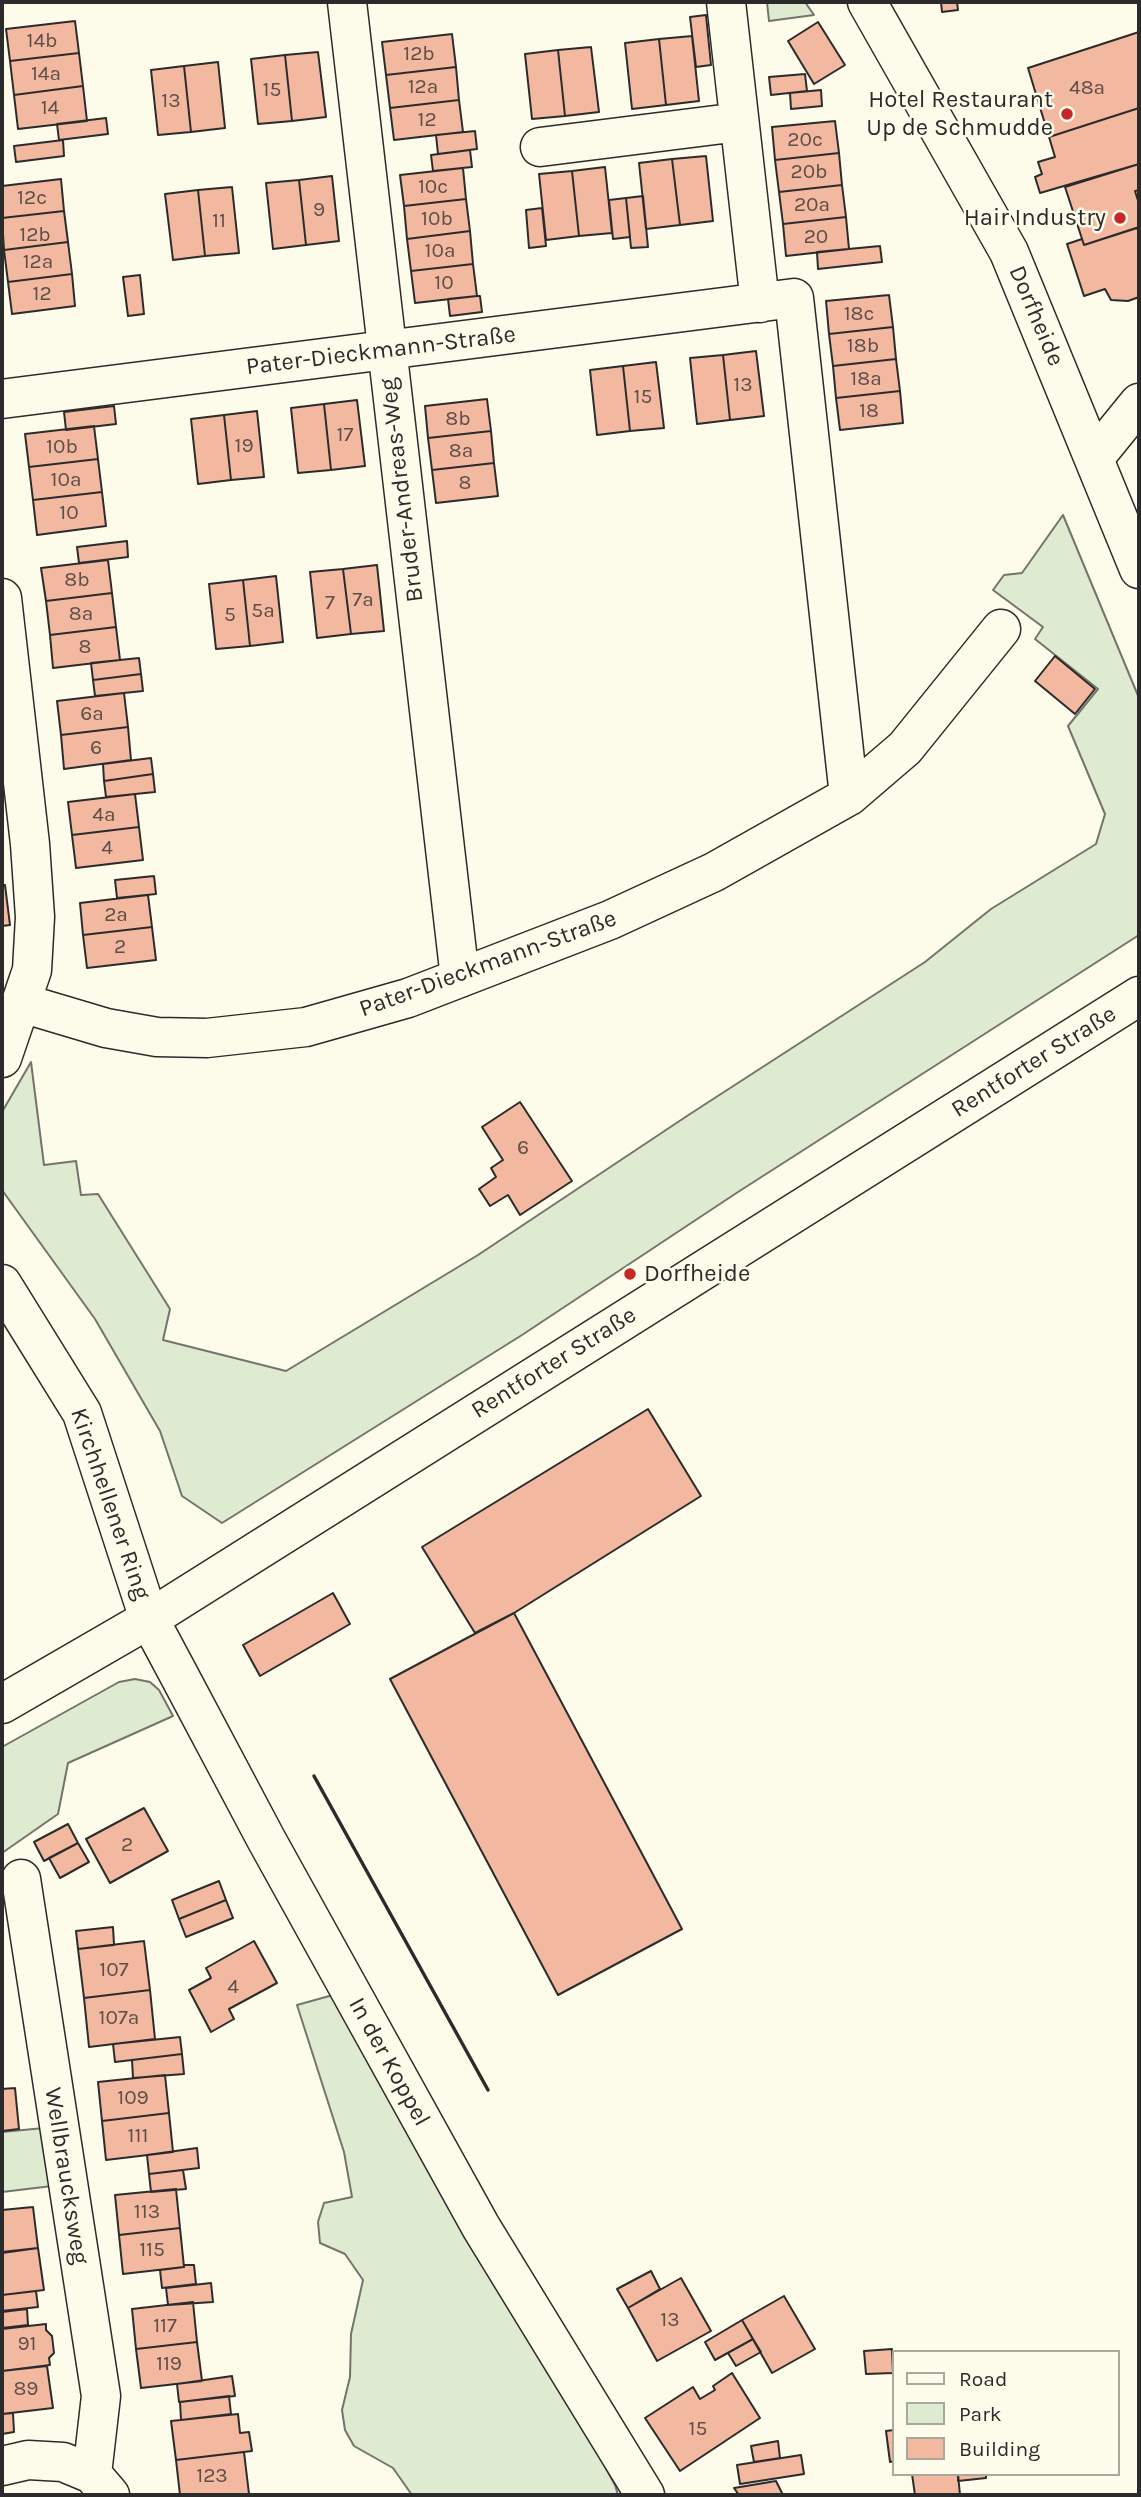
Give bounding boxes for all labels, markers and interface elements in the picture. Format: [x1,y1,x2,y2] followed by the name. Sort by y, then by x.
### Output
[26,28,58,54] house number: 14b
[403,41,435,67] house number: 12b
[31,61,61,87] house number: 14a
[408,74,438,100] house number: 12a
[1069,75,1105,101] house number: 48a
[263,77,281,103] house number: 15
[866,86,1053,142] place label: Hotel Restaurant Up de Schmudde
[161,88,181,114] house number: 13
[41,95,59,121] house number: 14
[1059,106,1075,122] marker: Hotel Restaurant Up de Schmudde
[417,107,437,133] house number: 12
[787,127,823,153] house number: 20c
[790,159,828,185] house number: 20b
[418,174,448,200] house number: 10c
[17,185,47,211] house number: 12c
[794,192,830,218] house number: 20a
[313,197,325,223] house number: 9
[964,204,1106,232] place label: Hair Industry
[421,206,453,232] house number: 10b
[212,208,226,234] house number: 11
[1112,210,1128,226] marker: Hair Industry
[19,222,51,248] house number: 12b
[804,224,828,250] house number: 20
[425,238,455,264] house number: 10a
[23,249,53,275] house number: 12a
[1002,261,1070,371] street label: Dorfheide
[434,270,454,296] house number: 10
[32,281,52,307] house number: 12
[844,301,874,327] house number: 18c
[244,320,518,382] street label: Pater-Dieckmann-Straße
[847,333,879,359] house number: 18b
[850,366,882,392] house number: 18a
[733,372,753,398] house number: 13
[374,376,430,604] street label: Bruder-Andreas-Weg
[634,384,652,410] house number: 15
[859,398,879,424] house number: 18
[445,406,471,432] house number: 8b
[337,422,353,448] house number: 17
[234,433,254,459] house number: 19
[46,434,78,460] house number: 10b
[449,438,473,464] house number: 8a
[51,467,81,493] house number: 10a
[459,470,471,496] house number: 8
[59,500,79,526] house number: 10
[64,567,90,593] house number: 8b
[352,587,374,613] house number: 7a
[325,590,335,616] house number: 7
[251,598,275,624] house number: 5a
[69,601,93,627] house number: 8a
[224,602,236,628] house number: 5
[79,634,91,660] house number: 8
[80,701,104,727] house number: 6a
[90,735,102,761] house number: 6
[92,802,116,828] house number: 4a
[101,835,113,861] house number: 4
[104,902,128,928] house number: 2a
[355,904,621,1024] street label: Pater-Dieckmann-Straße
[114,934,126,960] house number: 2
[946,1000,1122,1124] street label: Rentforter Straße
[517,1135,529,1161] house number: 6
[644,1260,750,1288] place label: Dorfheide
[622,1266,638,1282] marker: Dorfheide
[466,1301,642,1425] street label: Rentforter Straße
[64,1404,156,1604] street label: Kirchhellener Ring
[121,1832,133,1858] house number: 2
[99,1957,129,1983] house number: 107
[227,1974,239,2000] house number: 4
[342,1993,436,2131] street label: In der Koppel
[99,2005,139,2031] house number: 107a
[38,2085,94,2267] street label: Wellbraucksweg
[117,2085,149,2111] house number: 109
[128,2123,148,2149] house number: 111
[134,2199,160,2225] house number: 113
[139,2237,165,2263] house number: 115
[660,2307,680,2333] house number: 13
[153,2313,177,2339] house number: 117
[17,2331,37,2357] house number: 91
[892,2350,1120,2476] legend
[156,2351,182,2377] house number: 119
[959,2367,1007,2391] text: Road
[13,2376,39,2402] house number: 89
[959,2402,1002,2426] text: Park
[689,2416,707,2442] house number: 15
[959,2437,1040,2461] text: Building
[196,2463,228,2489] house number: 123

